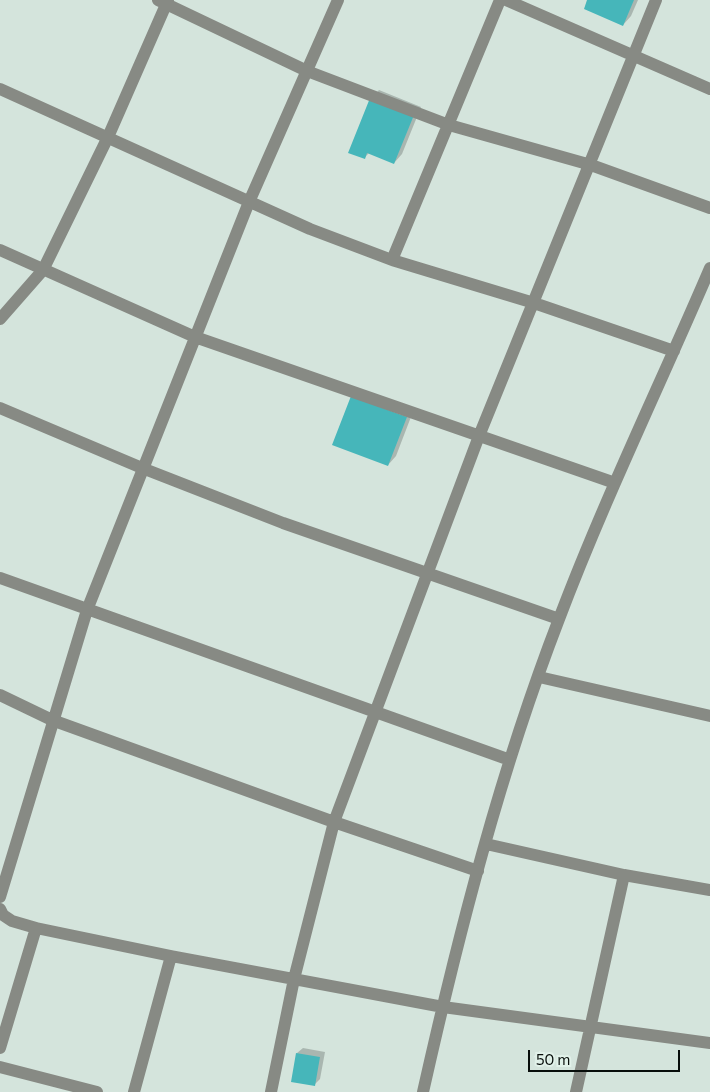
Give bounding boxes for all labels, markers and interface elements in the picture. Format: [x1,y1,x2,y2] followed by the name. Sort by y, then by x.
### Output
[530,1040,682,1072] scale bar
[536,1050,570,1068] text: 50 m

